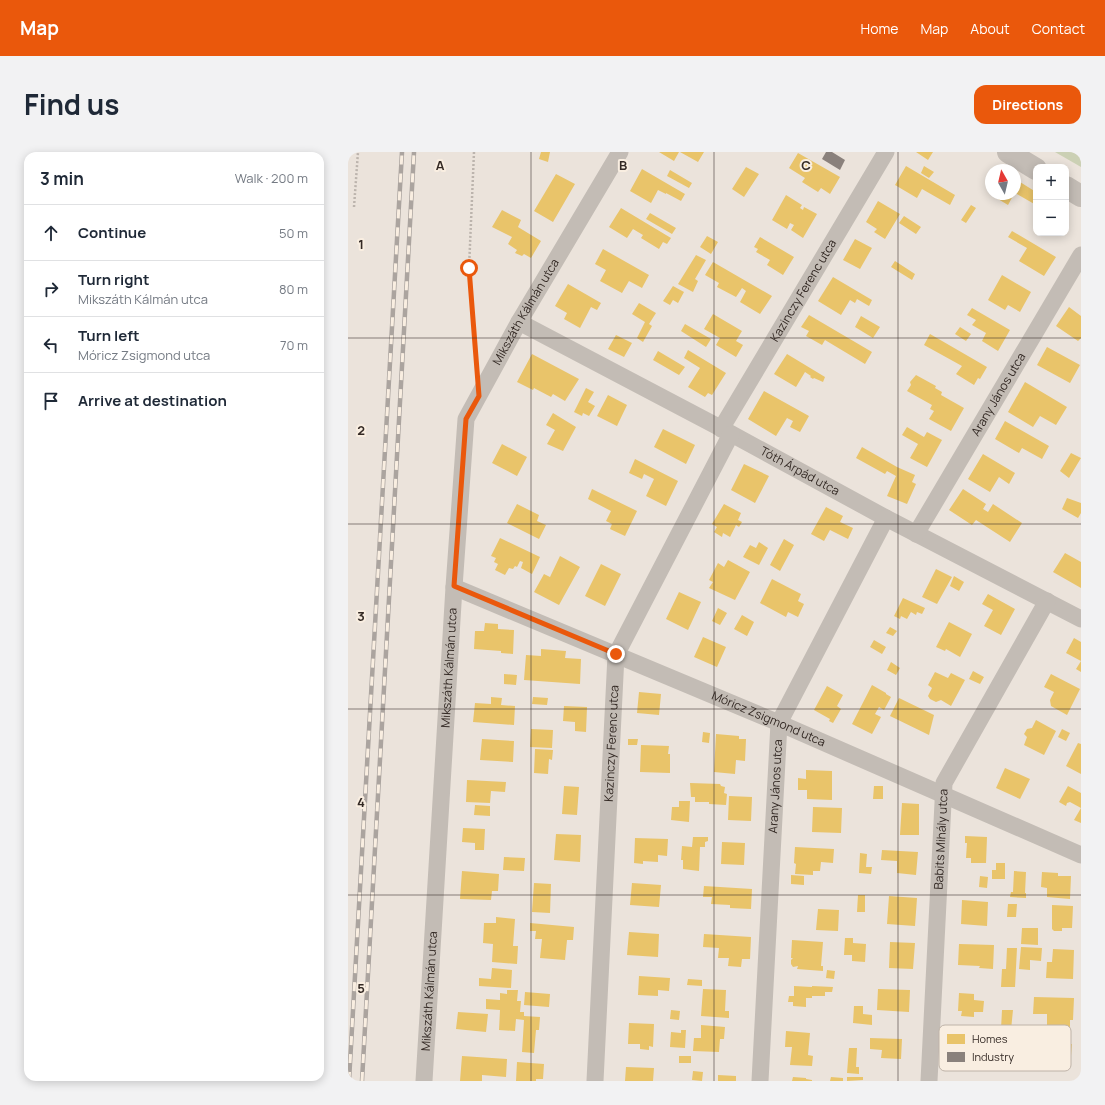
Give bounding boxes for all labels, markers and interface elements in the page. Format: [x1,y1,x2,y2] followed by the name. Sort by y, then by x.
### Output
[20,15,59,41] text: Map
[861,19,898,38] text: Home
[920,19,948,38] text: Map
[970,19,1010,38] text: About
[1032,19,1085,38] text: Contact
[24,85,119,123] text: Find us
[974,85,1081,124] button: Directions
[436,156,445,174] text: A
[619,156,627,174] text: B
[801,156,811,174] text: C
[985,164,1021,200] north arrow
[1033,164,1069,236] map controls
[1033,164,1069,200] button: +
[40,167,84,190] text: 3 min
[235,169,308,187] text: Walk · 200 m
[1033,200,1069,236] button: −
[40,222,62,244] icon: ahead
[78,222,146,243] text: Continue
[279,224,308,242] text: 50 m
[358,235,364,253] text: 1
[766,236,840,345] street label: Kazinczy Ferenc utca
[488,255,563,368] street label: Mikszáth Kálmán utca
[460,259,478,277] route start
[78,269,149,290] text: Turn right
[40,278,62,300] icon: right
[279,280,308,298] text: 80 m
[78,290,208,308] text: Mikszáth Kálmán utca
[78,325,140,346] text: Turn left
[40,334,62,356] icon: left
[280,336,308,354] text: 70 m
[78,346,210,364] text: Móricz Zsigmond utca
[967,349,1029,439] street label: Arany János utca
[40,390,62,412] icon: arrive
[78,390,227,411] text: Arrive at destination
[357,421,365,439] text: 2
[757,442,843,499] street label: Tóth Árpád utca
[357,607,365,625] text: 3
[436,607,461,728] street label: Mikszáth Kálmán utca
[607,645,625,663] route end
[600,685,623,802] street label: Kazinczy Ferenc utca
[709,687,828,750] street label: Móricz Zsigmond utca
[764,739,786,834] street label: Arany János utca
[930,789,952,890] street label: Babits Mihály utca
[357,793,365,811] text: 4
[417,931,441,1052] street label: Mikszáth Kálmán utca
[357,979,365,997] text: 5
[939,1025,1071,1071] legend
[972,1031,1008,1046] text: Homes
[972,1049,1014,1064] text: Industry

